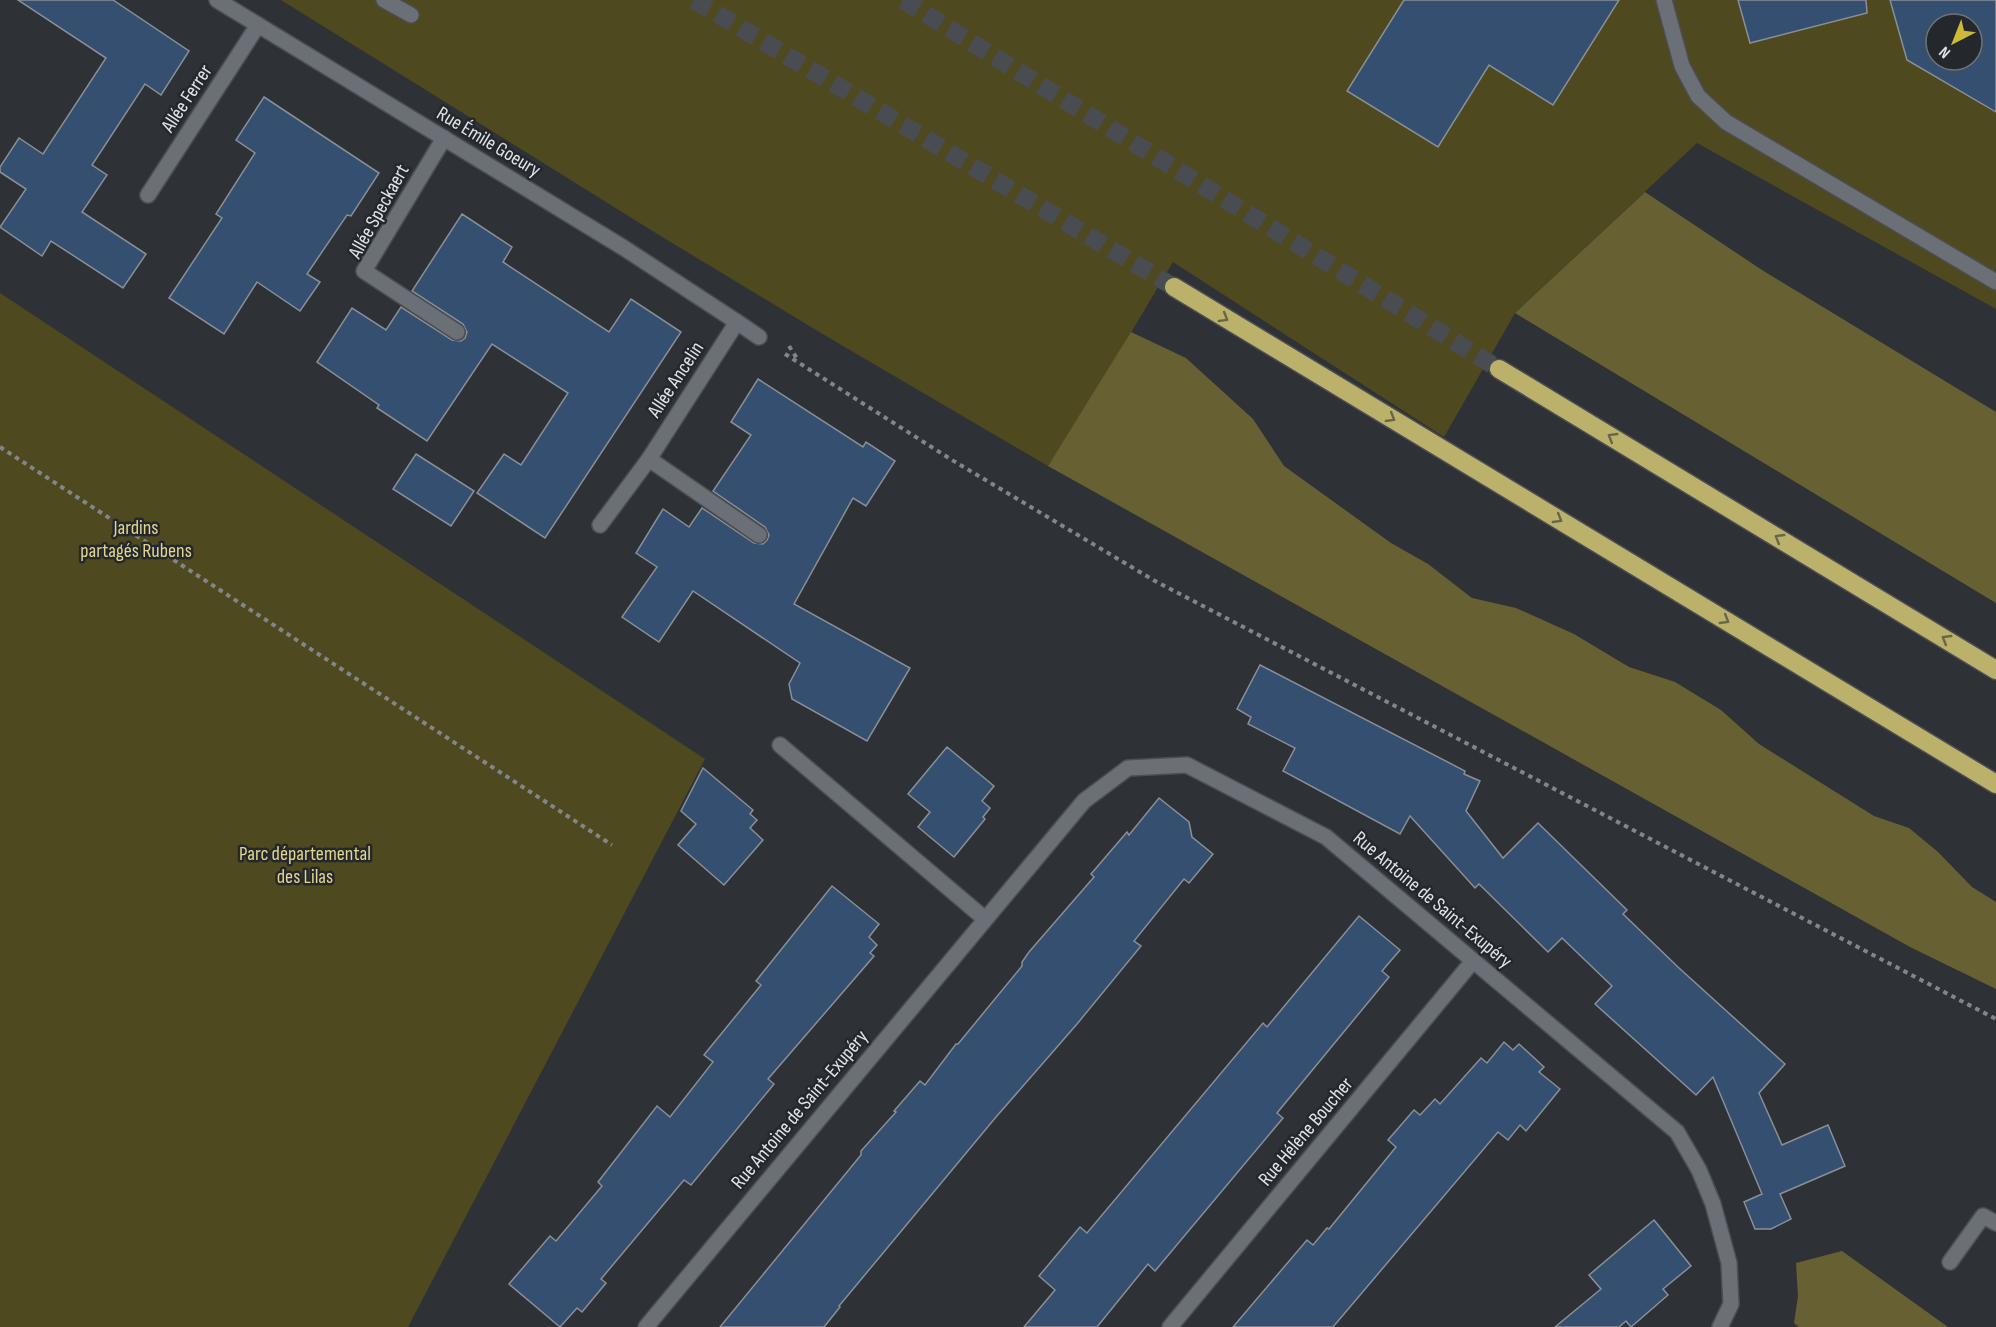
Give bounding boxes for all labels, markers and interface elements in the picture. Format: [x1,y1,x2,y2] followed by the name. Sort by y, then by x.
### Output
[1924,12,1984,72] north arrow
[1935,42,1954,62] text: N
[156,60,218,138] street label: Allée Ferrer
[432,101,545,182] street label: Rue Émile Goeury
[343,160,415,264] street label: Allée Speckaert
[1218,310,1228,322] one-way arrow
[642,337,709,423] street label: Allée Ancelin
[1385,411,1395,423] one-way arrow
[1608,433,1618,445] one-way arrow
[1552,512,1562,524] one-way arrow
[80,516,192,563] park label: Jardins partagés Rubens
[1775,534,1785,546] one-way arrow
[1719,613,1729,624] one-way arrow
[1942,635,1952,647] one-way arrow
[1348,826,1517,973] street label: Rue Antoine de Saint-Exupéry
[239,842,371,889] park label: Parc départemental des Lilas
[726,1025,873,1194] street label: Rue Antoine de Saint-Exupéry
[1253,1072,1358,1191] street label: Rue Hélène Boucher

